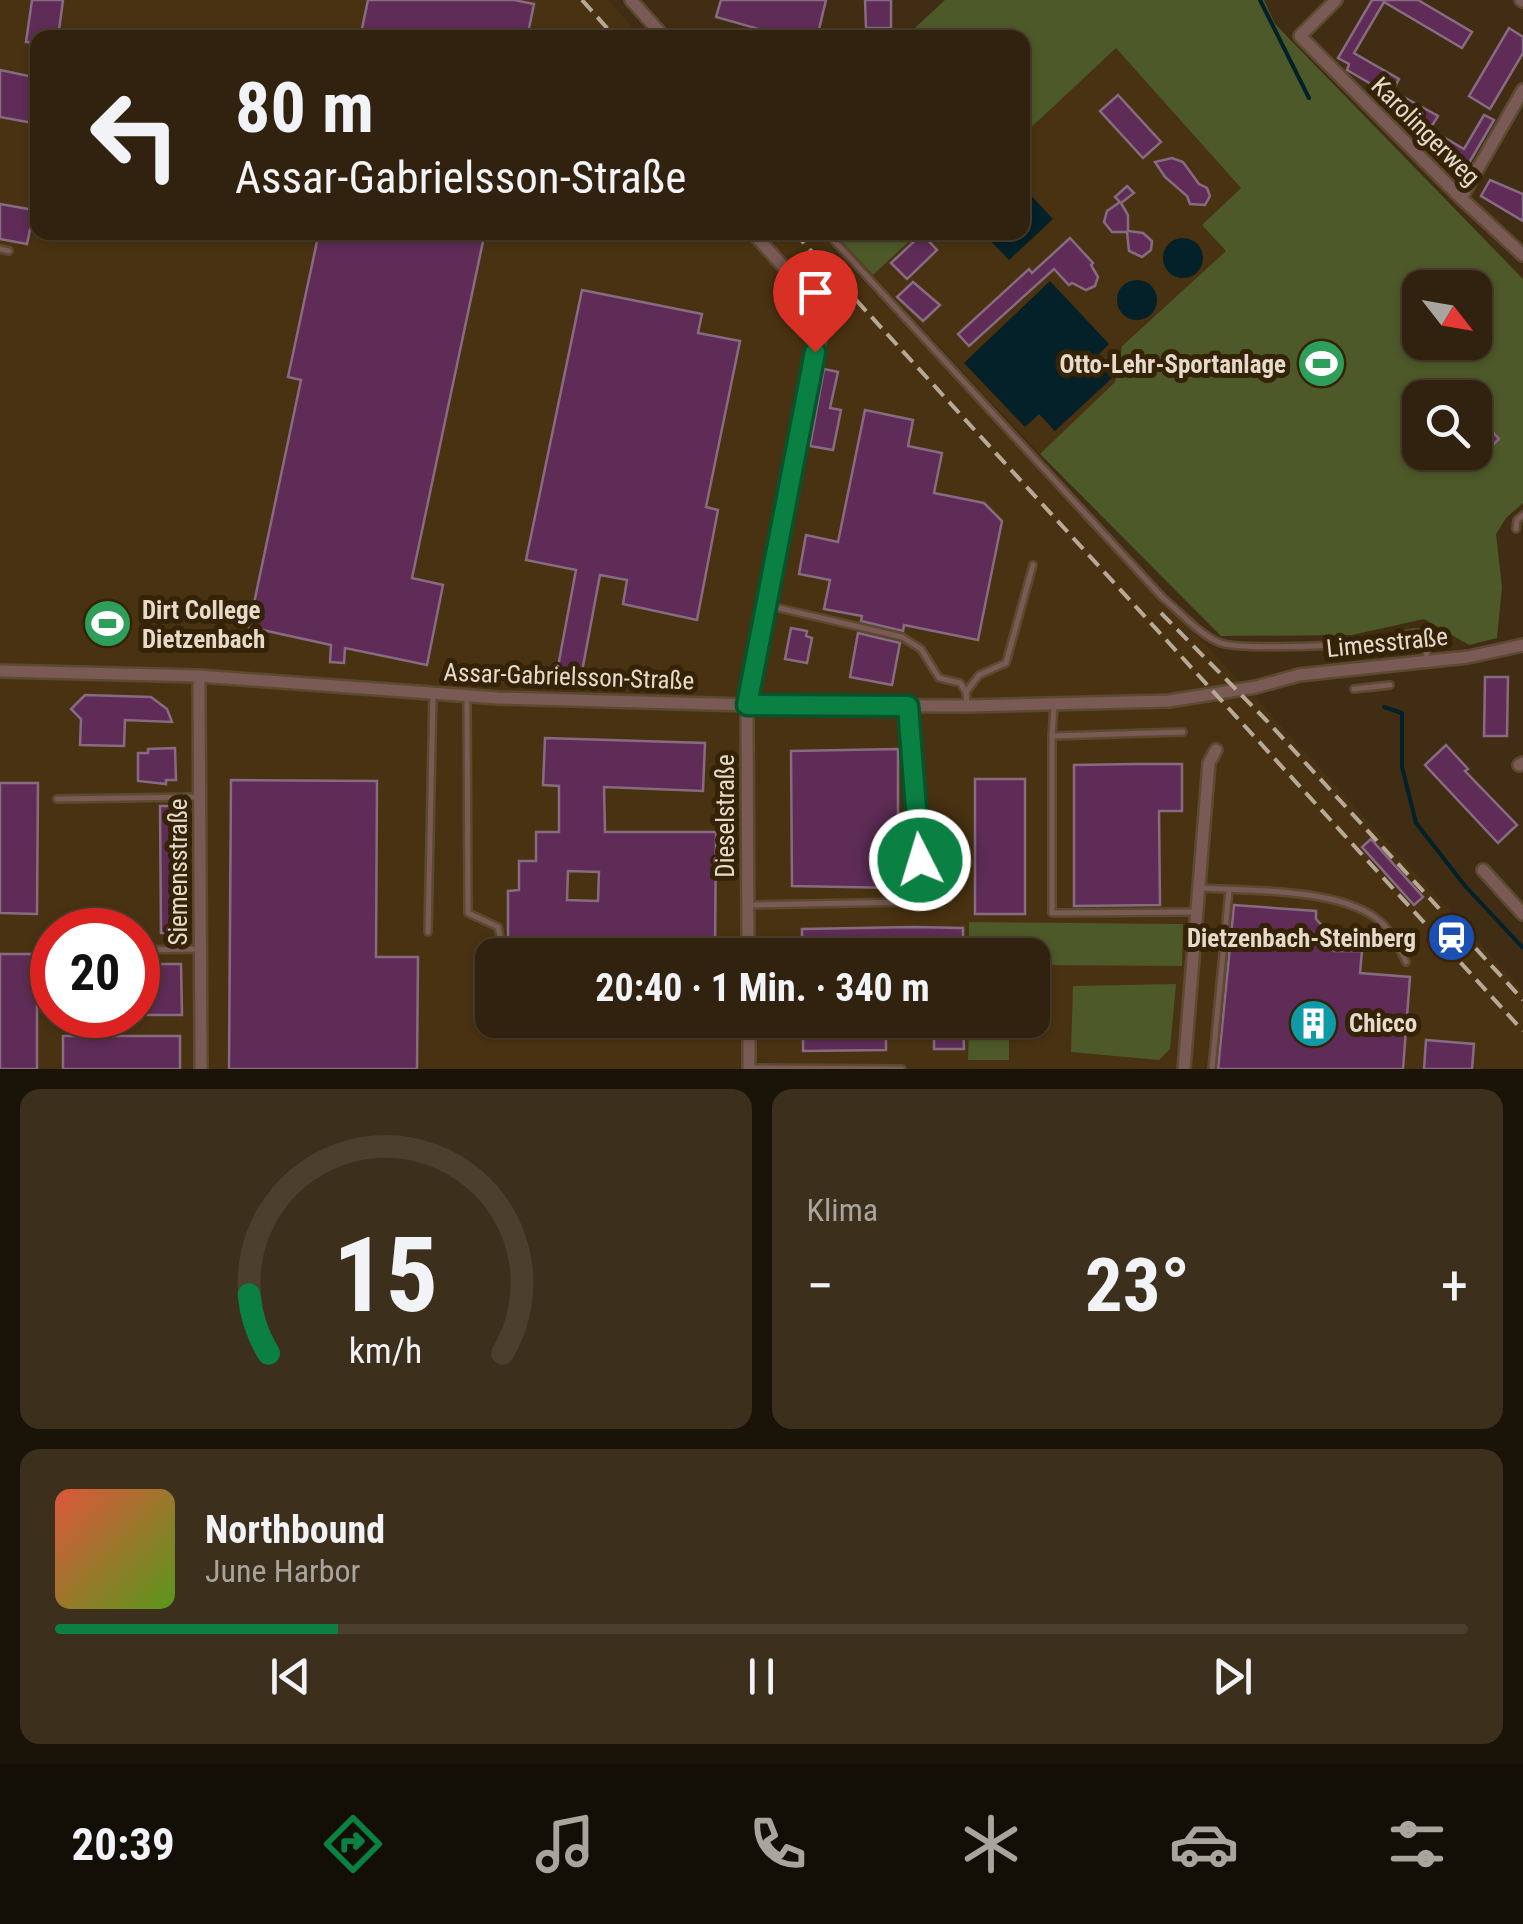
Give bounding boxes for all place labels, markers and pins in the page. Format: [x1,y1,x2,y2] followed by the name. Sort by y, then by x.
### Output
[773,250,858,353] pin
[1295,338,1347,390] sports icon: Otto-Lehr-Sportanlage
[1059,350,1286,379] place label: Otto-Lehr-Sportanlage
[142,596,265,654] place label: Dirt College Dietzenbach
[81,598,133,650] sports icon: Dirt College Dietzenbach
[1425,912,1477,964] station icon: Dietzenbach-Steinberg
[1187,924,1416,953] place label: Dietzenbach-Steinberg
[1288,997,1340,1049] building icon: Chicco
[1349,1009,1417,1038] place label: Chicco

